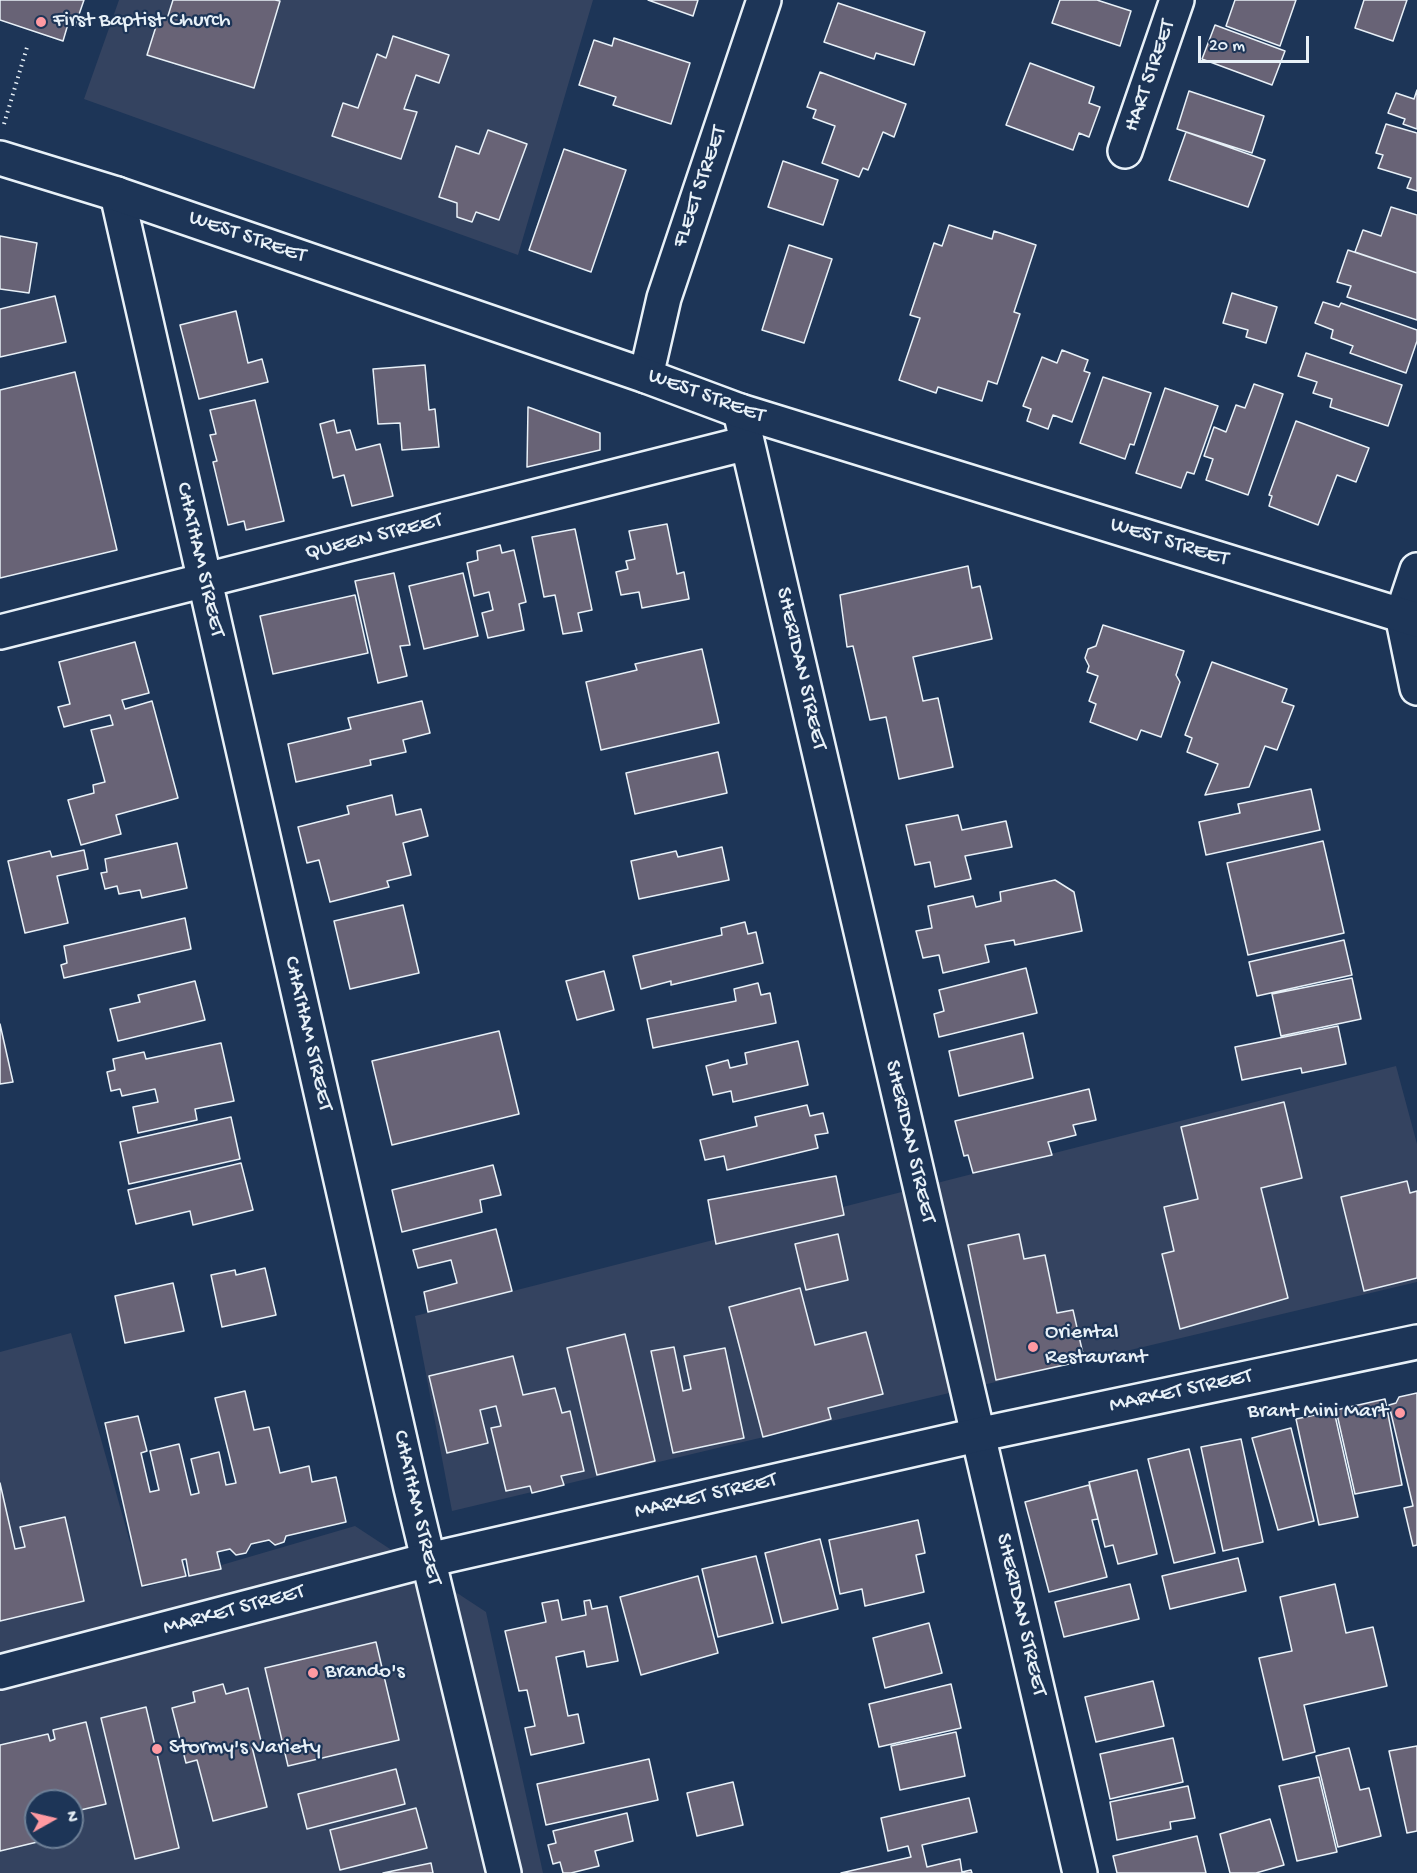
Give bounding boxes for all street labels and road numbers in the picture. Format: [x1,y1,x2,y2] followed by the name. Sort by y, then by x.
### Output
[1120,16,1182,136] street label: HART STREET
[668,123,734,251] street label: FLEET STREET
[185,206,309,270] street label: WEST STREET
[644,364,768,430] street label: WEST STREET
[168,480,230,640] street label: CHATHAM STREET
[303,508,445,568] street label: QUEEN STREET
[1107,512,1231,574] street label: WEST STREET
[768,585,832,753] street label: SHERIDAN STREET
[276,954,338,1114] street label: CHATHAM STREET
[877,1058,941,1226] street label: SHERIDAN STREET
[1107,1364,1255,1420] street label: MARKET STREET
[385,1428,447,1588] street label: CHATHAM STREET
[632,1468,780,1526] street label: MARKET STREET
[988,1531,1052,1699] street label: SHERIDAN STREET
[160,1579,308,1643] street label: MARKET STREET

